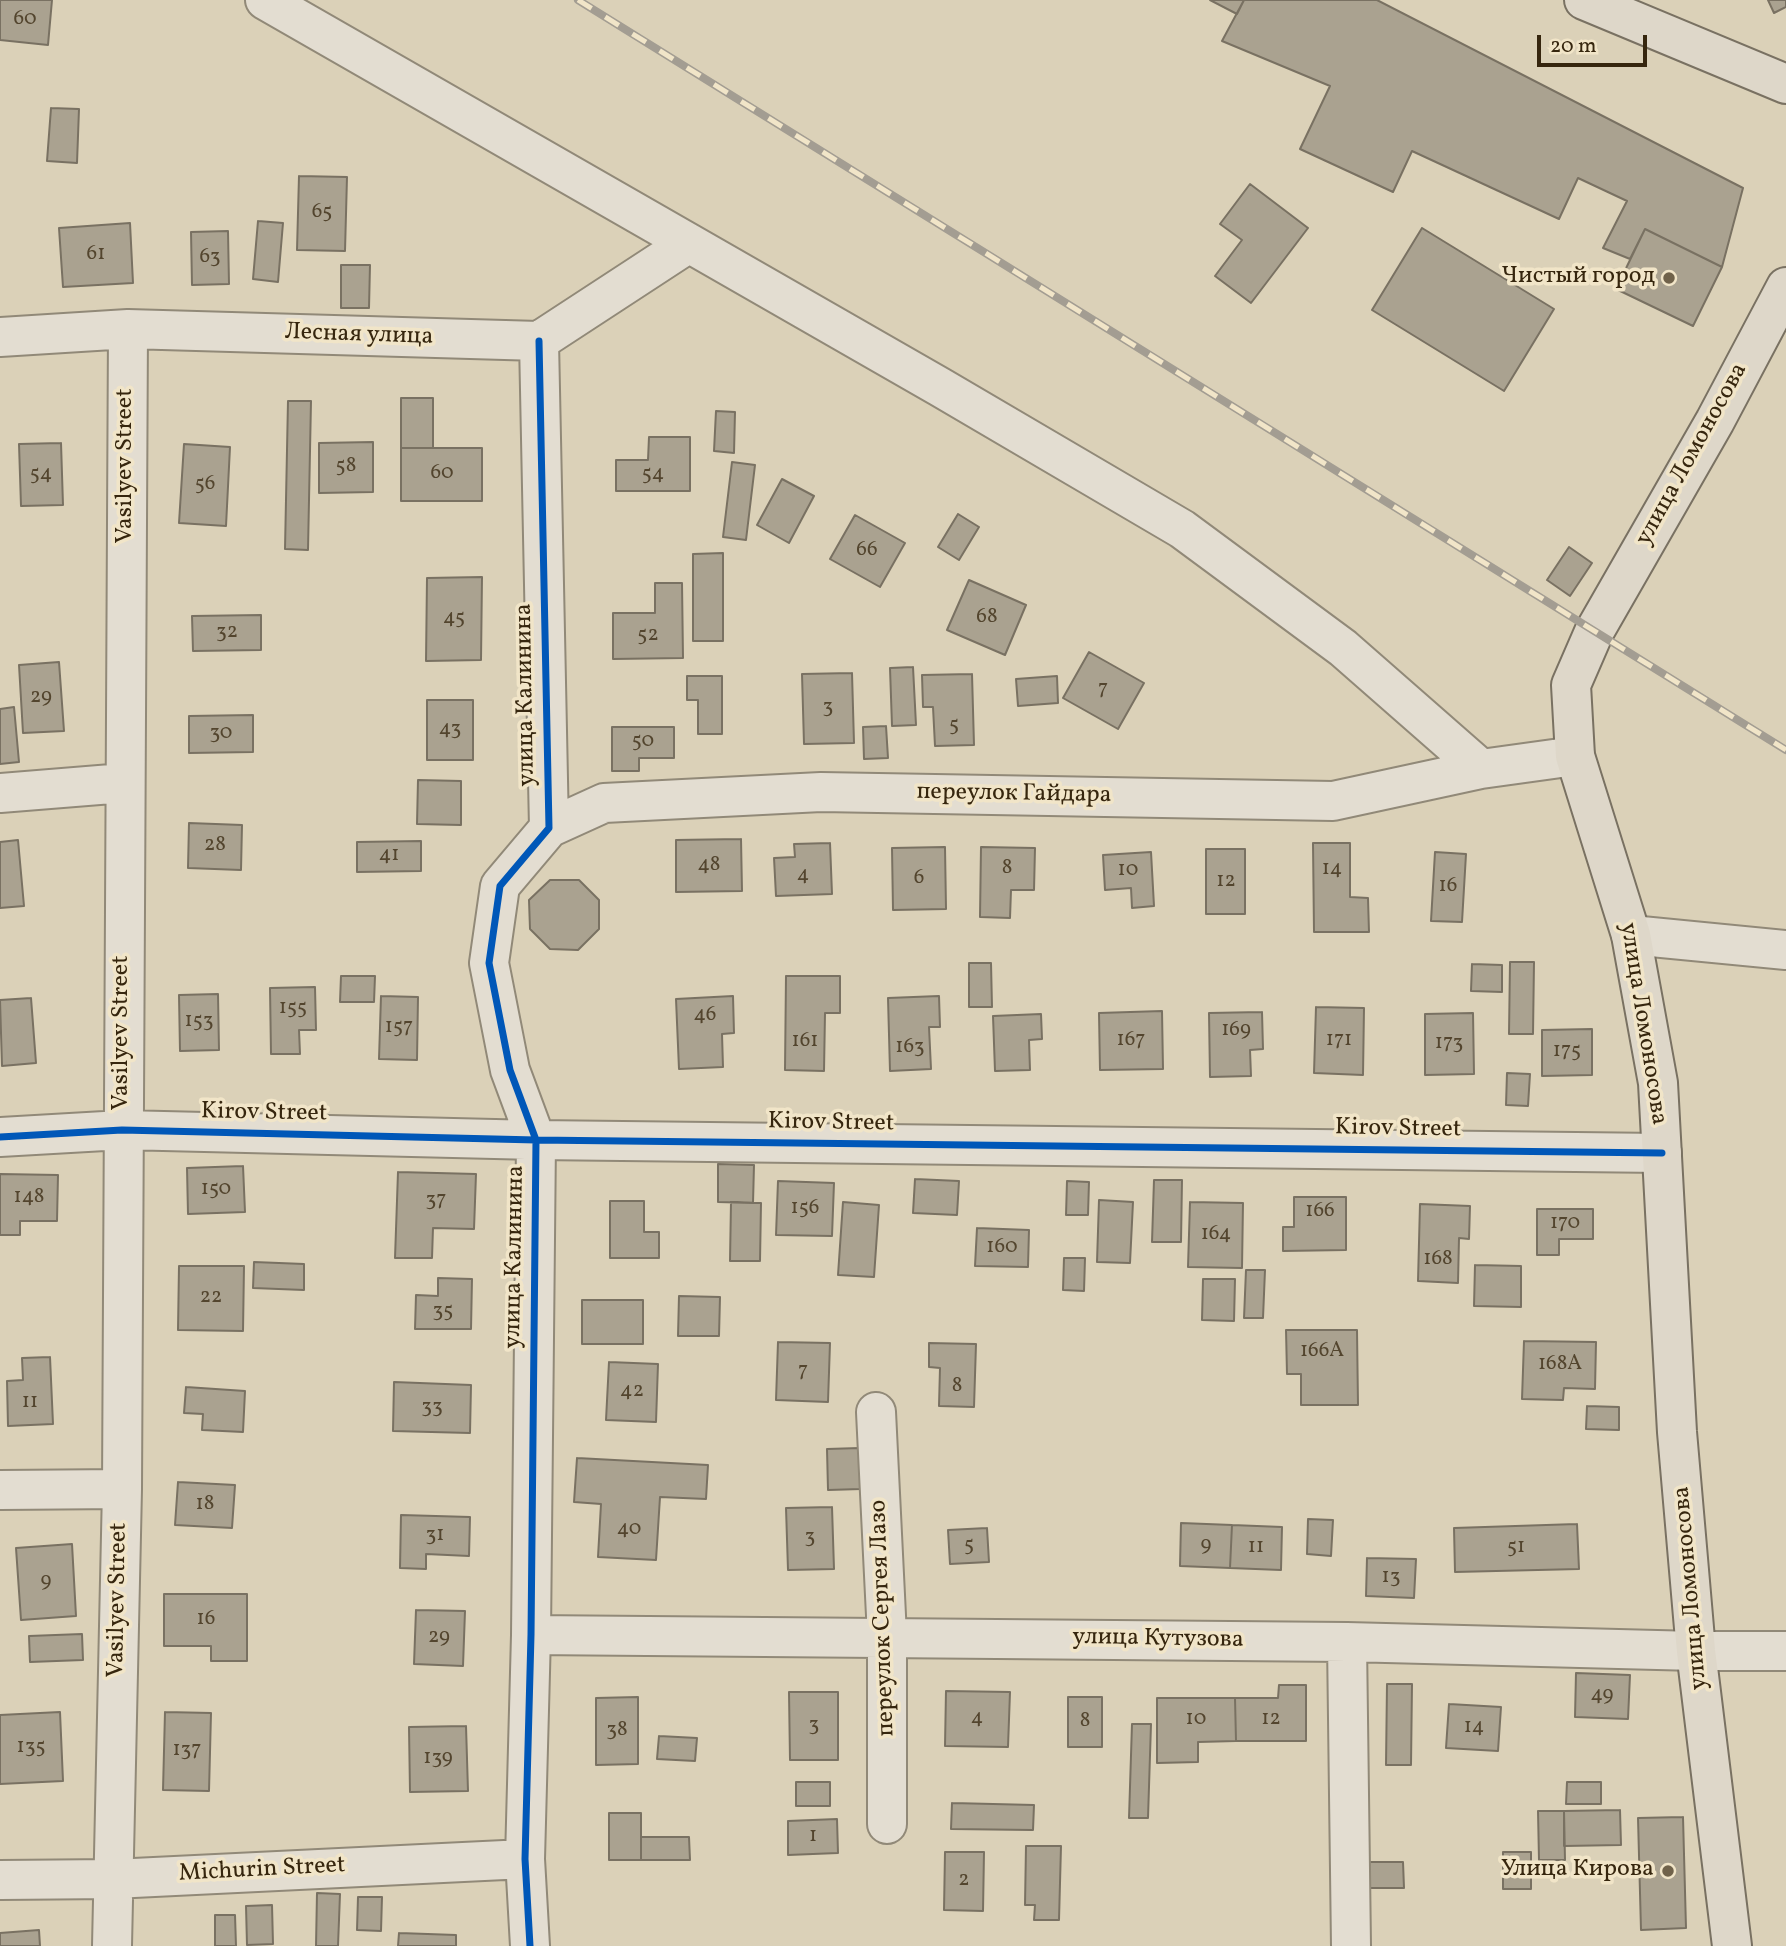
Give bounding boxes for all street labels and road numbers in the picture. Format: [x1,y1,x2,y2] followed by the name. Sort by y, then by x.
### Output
[284,319,434,353] street label: Лесная улица
[1631,359,1755,551] street label: улица Ломоносова
[113,388,141,544] street label: Vasilyev Street
[511,603,543,787] street label: улица Калинина
[916,779,1112,811] street label: переулок Гайдара
[1612,921,1672,1127] street label: улица Ломоносова
[109,955,137,1111] street label: Vasilyev Street
[201,1098,327,1130] street label: Kirov Street
[768,1108,894,1140] street label: Kirov Street
[1335,1114,1461,1146] street label: Kirov Street
[500,1165,532,1349] street label: улица Калинина
[1669,1485,1715,1691] street label: улица Ломоносова
[865,1499,903,1737] street label: переулок Сергея Лазо
[103,1522,135,1678] street label: Vasilyev Street
[1072,1624,1244,1656] street label: улица Кутузова
[178,1852,346,1890] street label: Michurin Street

